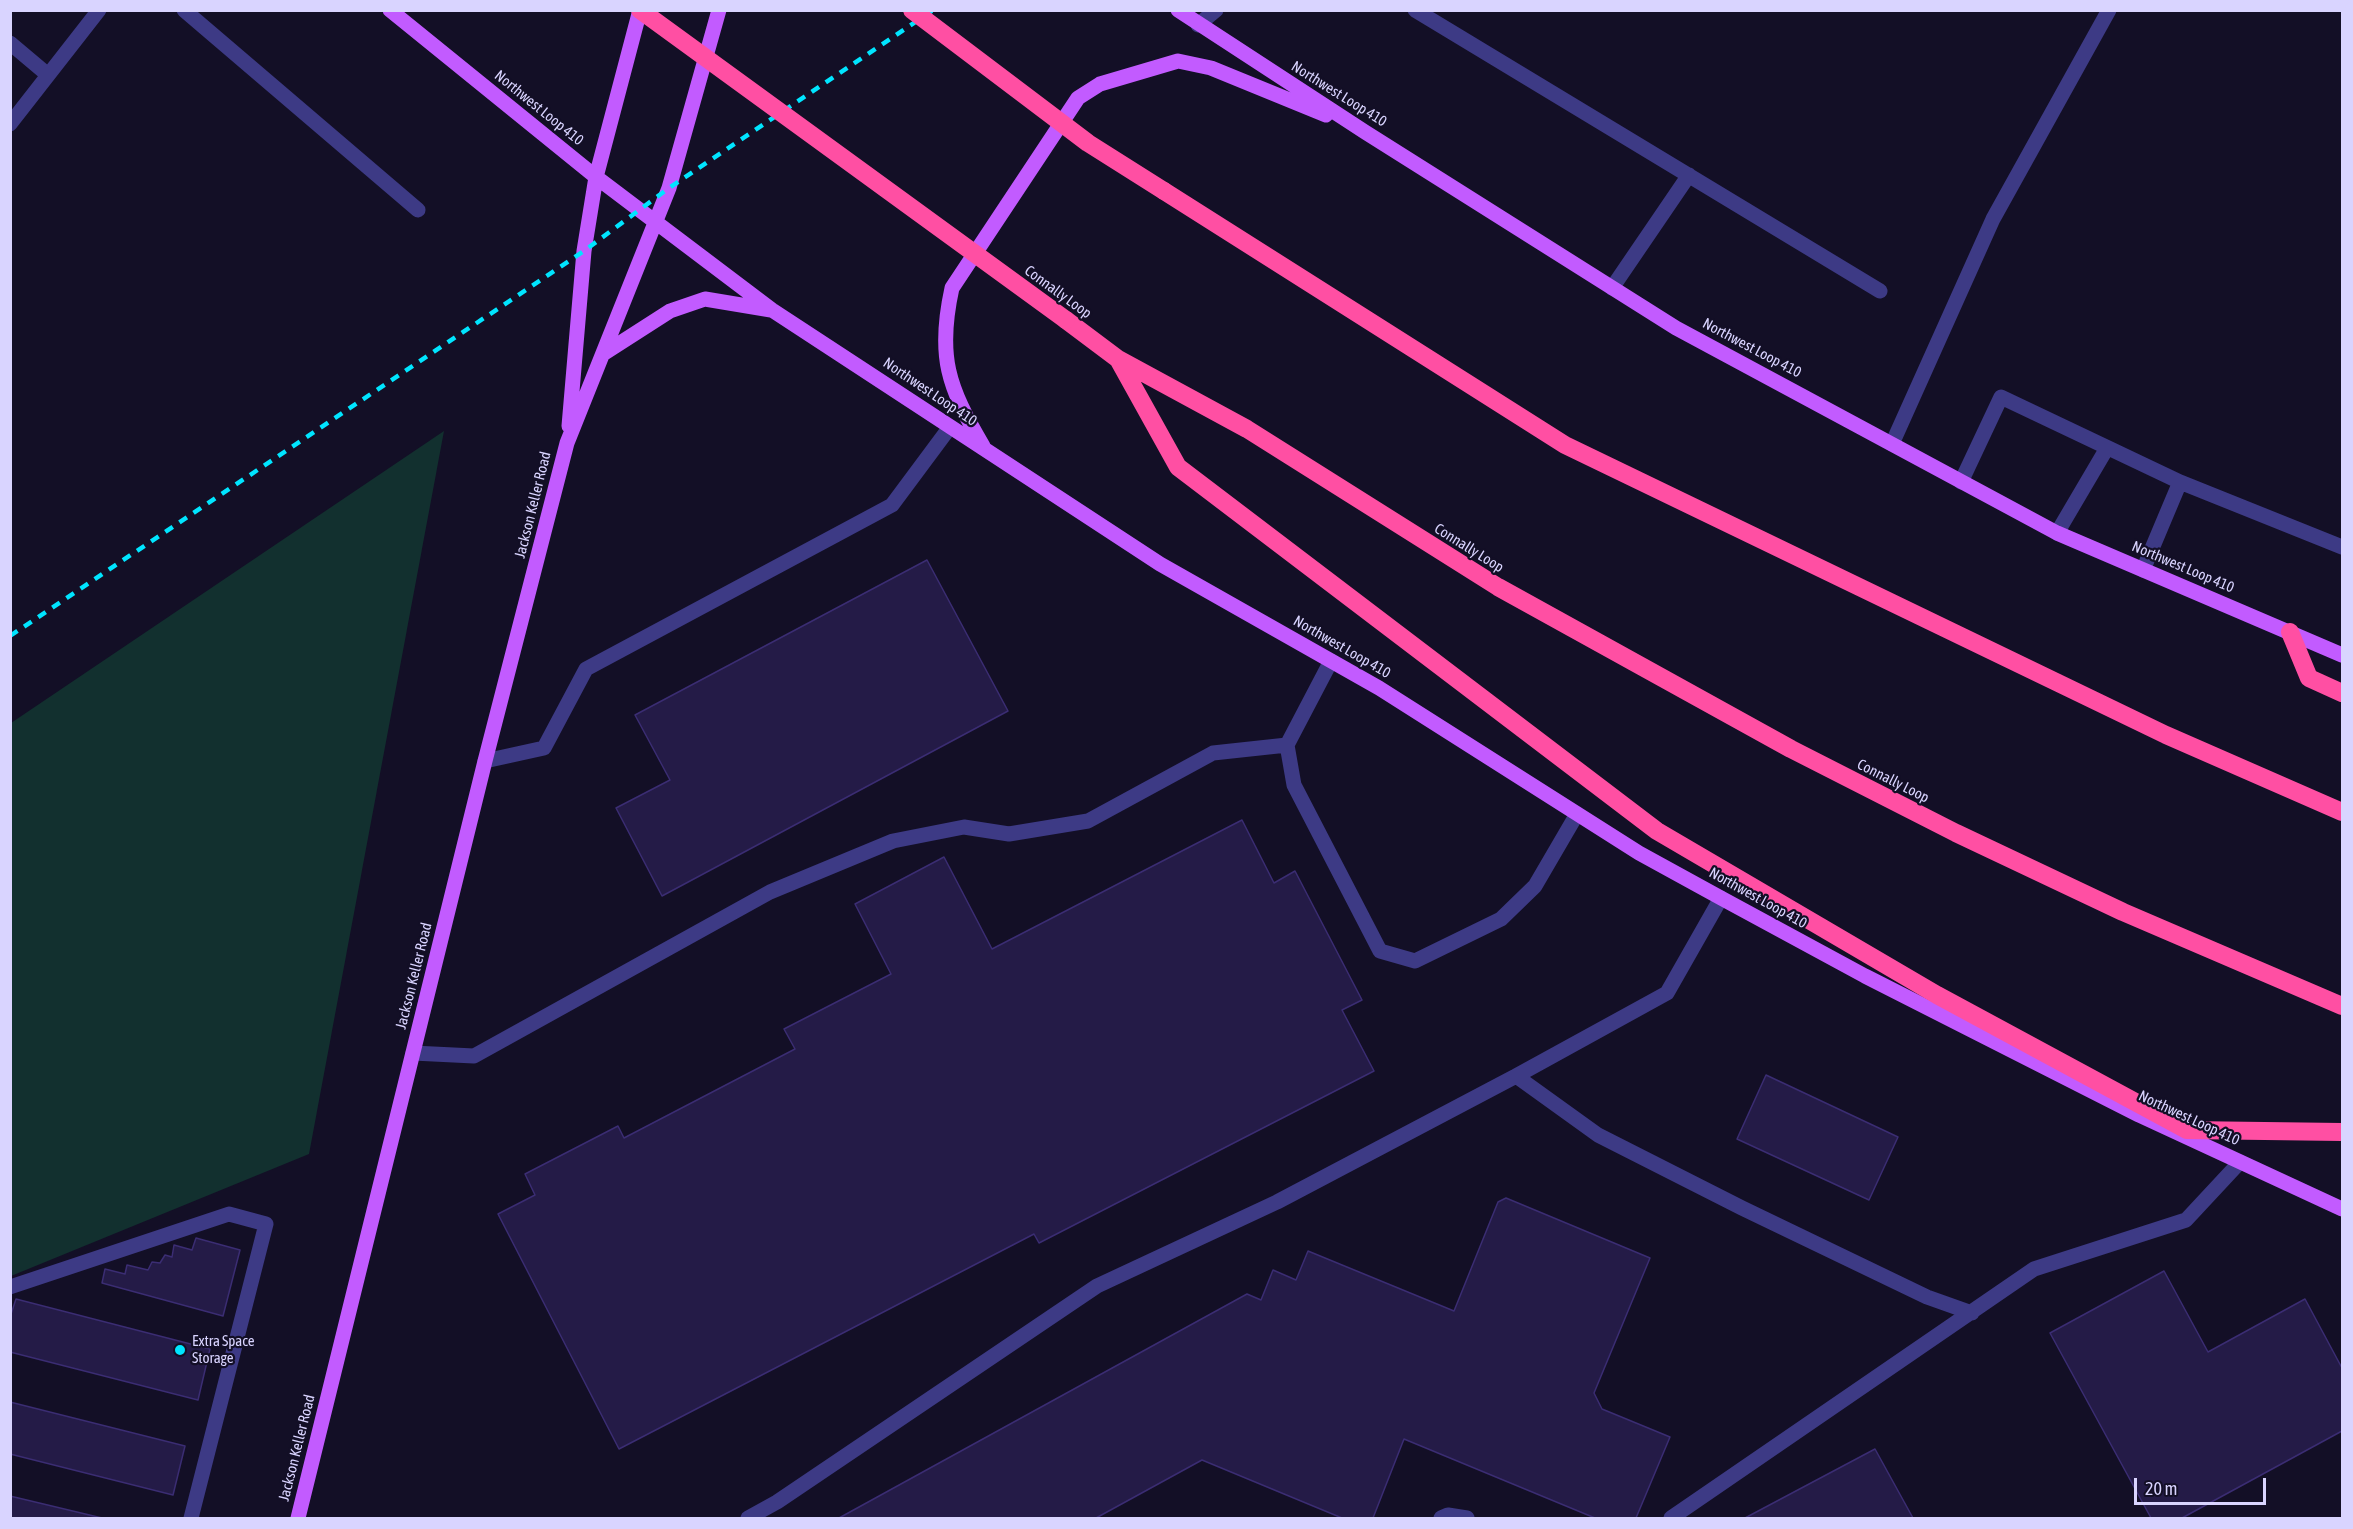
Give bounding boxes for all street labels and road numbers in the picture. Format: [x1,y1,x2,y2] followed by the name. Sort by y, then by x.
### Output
[1288,57,1390,131] street label: Northwest Loop 410
[491,67,587,149] street label: Northwest Loop 410
[1021,262,1095,322] street label: Connally Loop
[1700,314,1804,382] street label: Northwest Loop 410
[880,354,980,430] street label: Northwest Loop 410
[511,450,555,560] street label: Jackson Keller Road
[1431,520,1507,576] street label: Connally Loop
[2129,537,2237,597] street label: Northwest Loop 410
[1290,612,1394,682] street label: Northwest Loop 410
[1854,755,1932,807] street label: Connally Loop
[1706,864,1810,932] street label: Northwest Loop 410
[392,921,436,1031] street label: Jackson Keller Road
[2136,1087,2242,1149] street label: Northwest Loop 410
[275,1393,319,1503] street label: Jackson Keller Road

